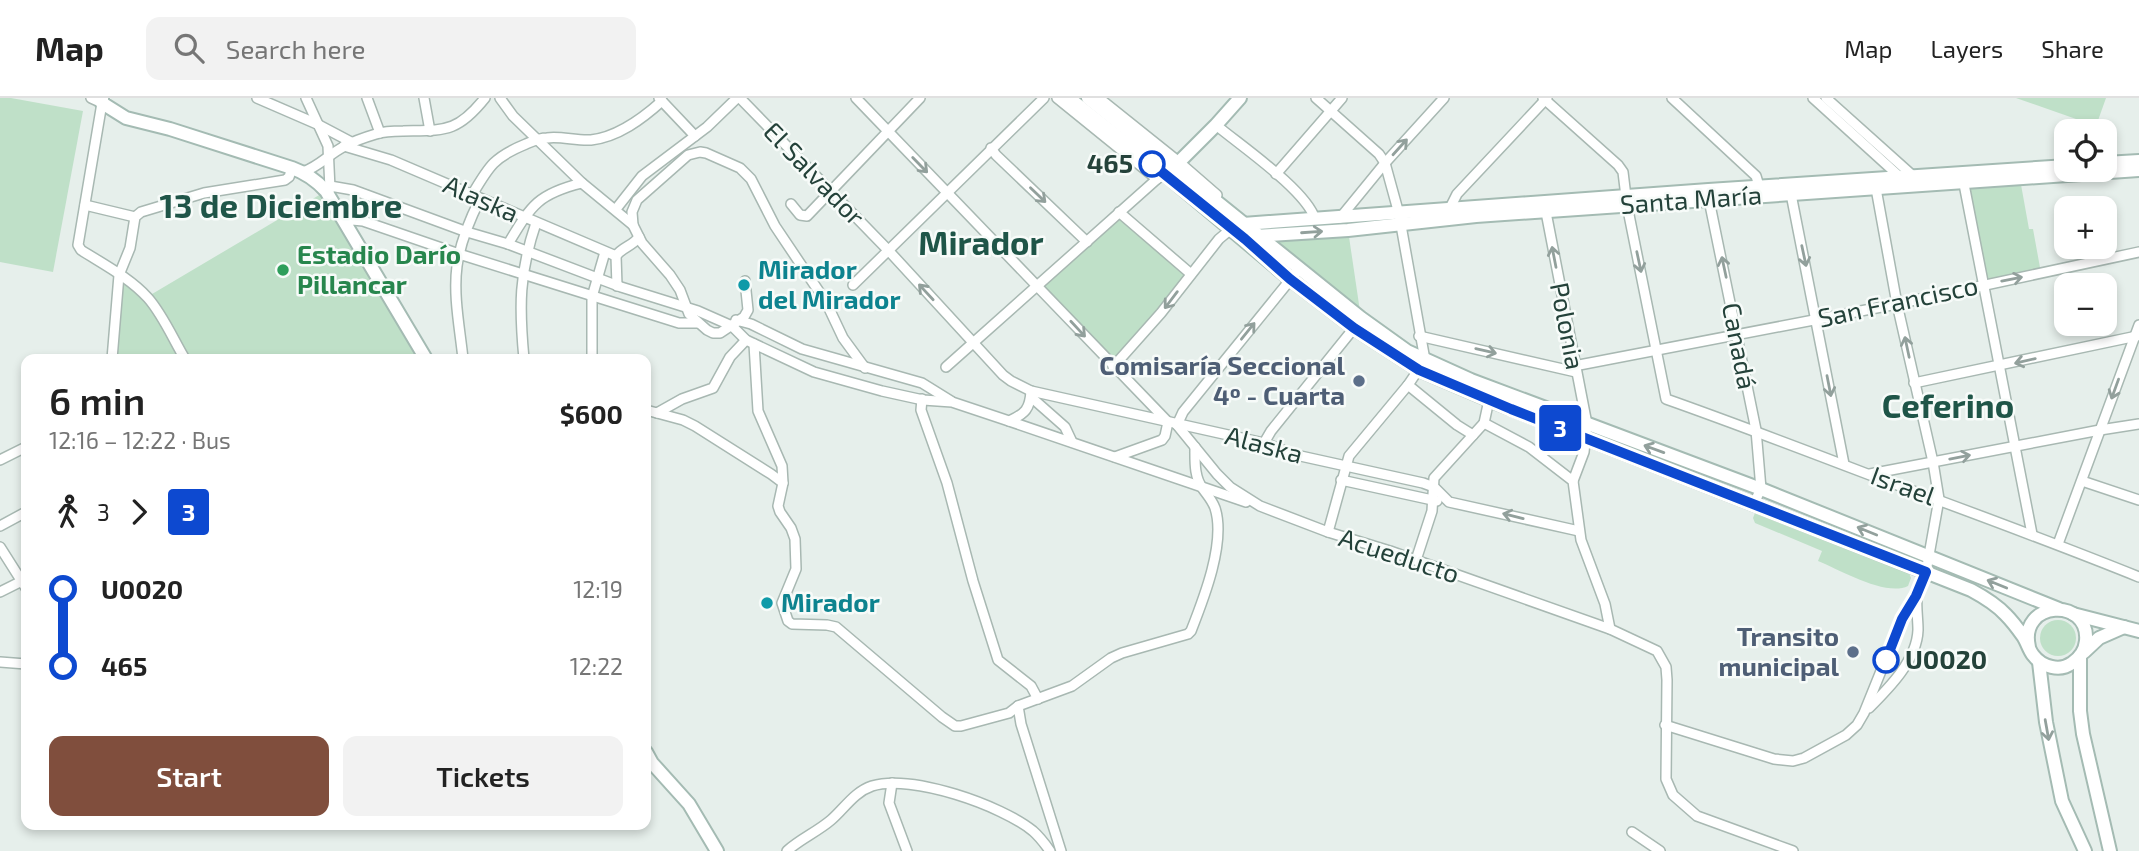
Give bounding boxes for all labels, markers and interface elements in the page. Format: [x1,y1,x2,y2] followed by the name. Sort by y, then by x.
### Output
[146,17,636,80] search box
[35,28,104,68] text: Map
[170,29,208,67] icon: search
[226,33,365,64] text: Search here
[1844,34,1892,63] text: Map
[1930,34,2003,63] text: Layers
[2041,34,2104,63] text: Share
[758,115,872,231] street label: El Salvador
[2054,119,2117,336] map controls
[2054,119,2117,182] button: locate
[1392,138,1408,156] one-way arrow
[1087,147,1133,178] place label: 465
[1139,151,1165,177] marker: 465
[911,156,928,173] one-way arrow
[439,167,524,228] street label: Alaska
[1619,178,1763,219] street label: Santa María
[160,185,402,225] district label: 13 de Diciembre
[1029,187,1046,204] one-way arrow
[2054,196,2117,259] button: +
[918,222,1044,262] district label: Mirador
[1301,225,1324,238] one-way arrow
[297,238,461,299] place label: Estadio Darío Pillancar
[1797,244,1811,267] one-way arrow
[1547,246,1560,269] one-way arrow
[1632,250,1646,273] one-way arrow
[758,253,901,314] place label: Mirador del Mirador
[1716,256,1730,279] one-way arrow
[275,262,291,278] marker: Estadio Darío Pillancar
[1815,268,1981,333] street label: San Francisco
[2000,271,2023,285] one-way arrow
[2054,273,2117,336] button: −
[736,277,752,293] marker: Mirador del Mirador
[1545,279,1592,372] street label: Polonia
[918,284,935,301] one-way arrow
[1164,290,1179,308] one-way arrow
[1717,300,1764,392] street label: Canadá
[1070,320,1086,338] one-way arrow
[1240,323,1256,341] one-way arrow
[1899,336,1913,359] one-way arrow
[1474,345,1497,359] one-way arrow
[1099,349,1345,410] place label: Comisaría Seccional 4º - Cuarta
[2014,354,2037,368] one-way arrow
[1351,373,1367,389] marker: Comisaría Seccional 4º - Cuarta
[1823,374,1837,397] one-way arrow
[49,377,145,423] text: 6 min
[2108,377,2121,399] one-way arrow
[1882,385,2014,425] district label: Ceferino
[560,398,623,429] text: $600
[1537,405,1583,451] line badge: 3
[1553,413,1567,442] text: 3
[1222,418,1307,469] street label: Alaska
[49,426,231,454] text: 12:16 – 12:22 · Bus
[1644,442,1666,455] one-way arrow
[1948,449,1971,463] one-way arrow
[1867,459,1940,511] street label: Israel
[49,493,87,531] icon: walk
[120,493,158,531] icon: forward
[182,497,195,526] text: 3
[97,498,110,526] text: 3
[1502,508,1525,522] one-way arrow
[1335,521,1464,589] street label: Acueducto
[1856,524,1878,537] one-way arrow
[101,573,183,604] text: U0020
[573,575,623,603] text: 12:19
[1987,576,2009,589] one-way arrow
[781,586,880,617] place label: Mirador
[759,595,775,611] marker: Mirador
[1719,620,1839,681] place label: Transito municipal
[1905,643,1987,674] place label: U0020
[1845,644,1861,660] marker: Transito municipal
[1873,647,1899,673] marker: U0020
[101,650,147,681] text: 465
[570,652,623,680] text: 12:22
[2041,718,2055,741] one-way arrow
[49,736,329,816] button: Start
[343,736,623,816] button: Tickets

